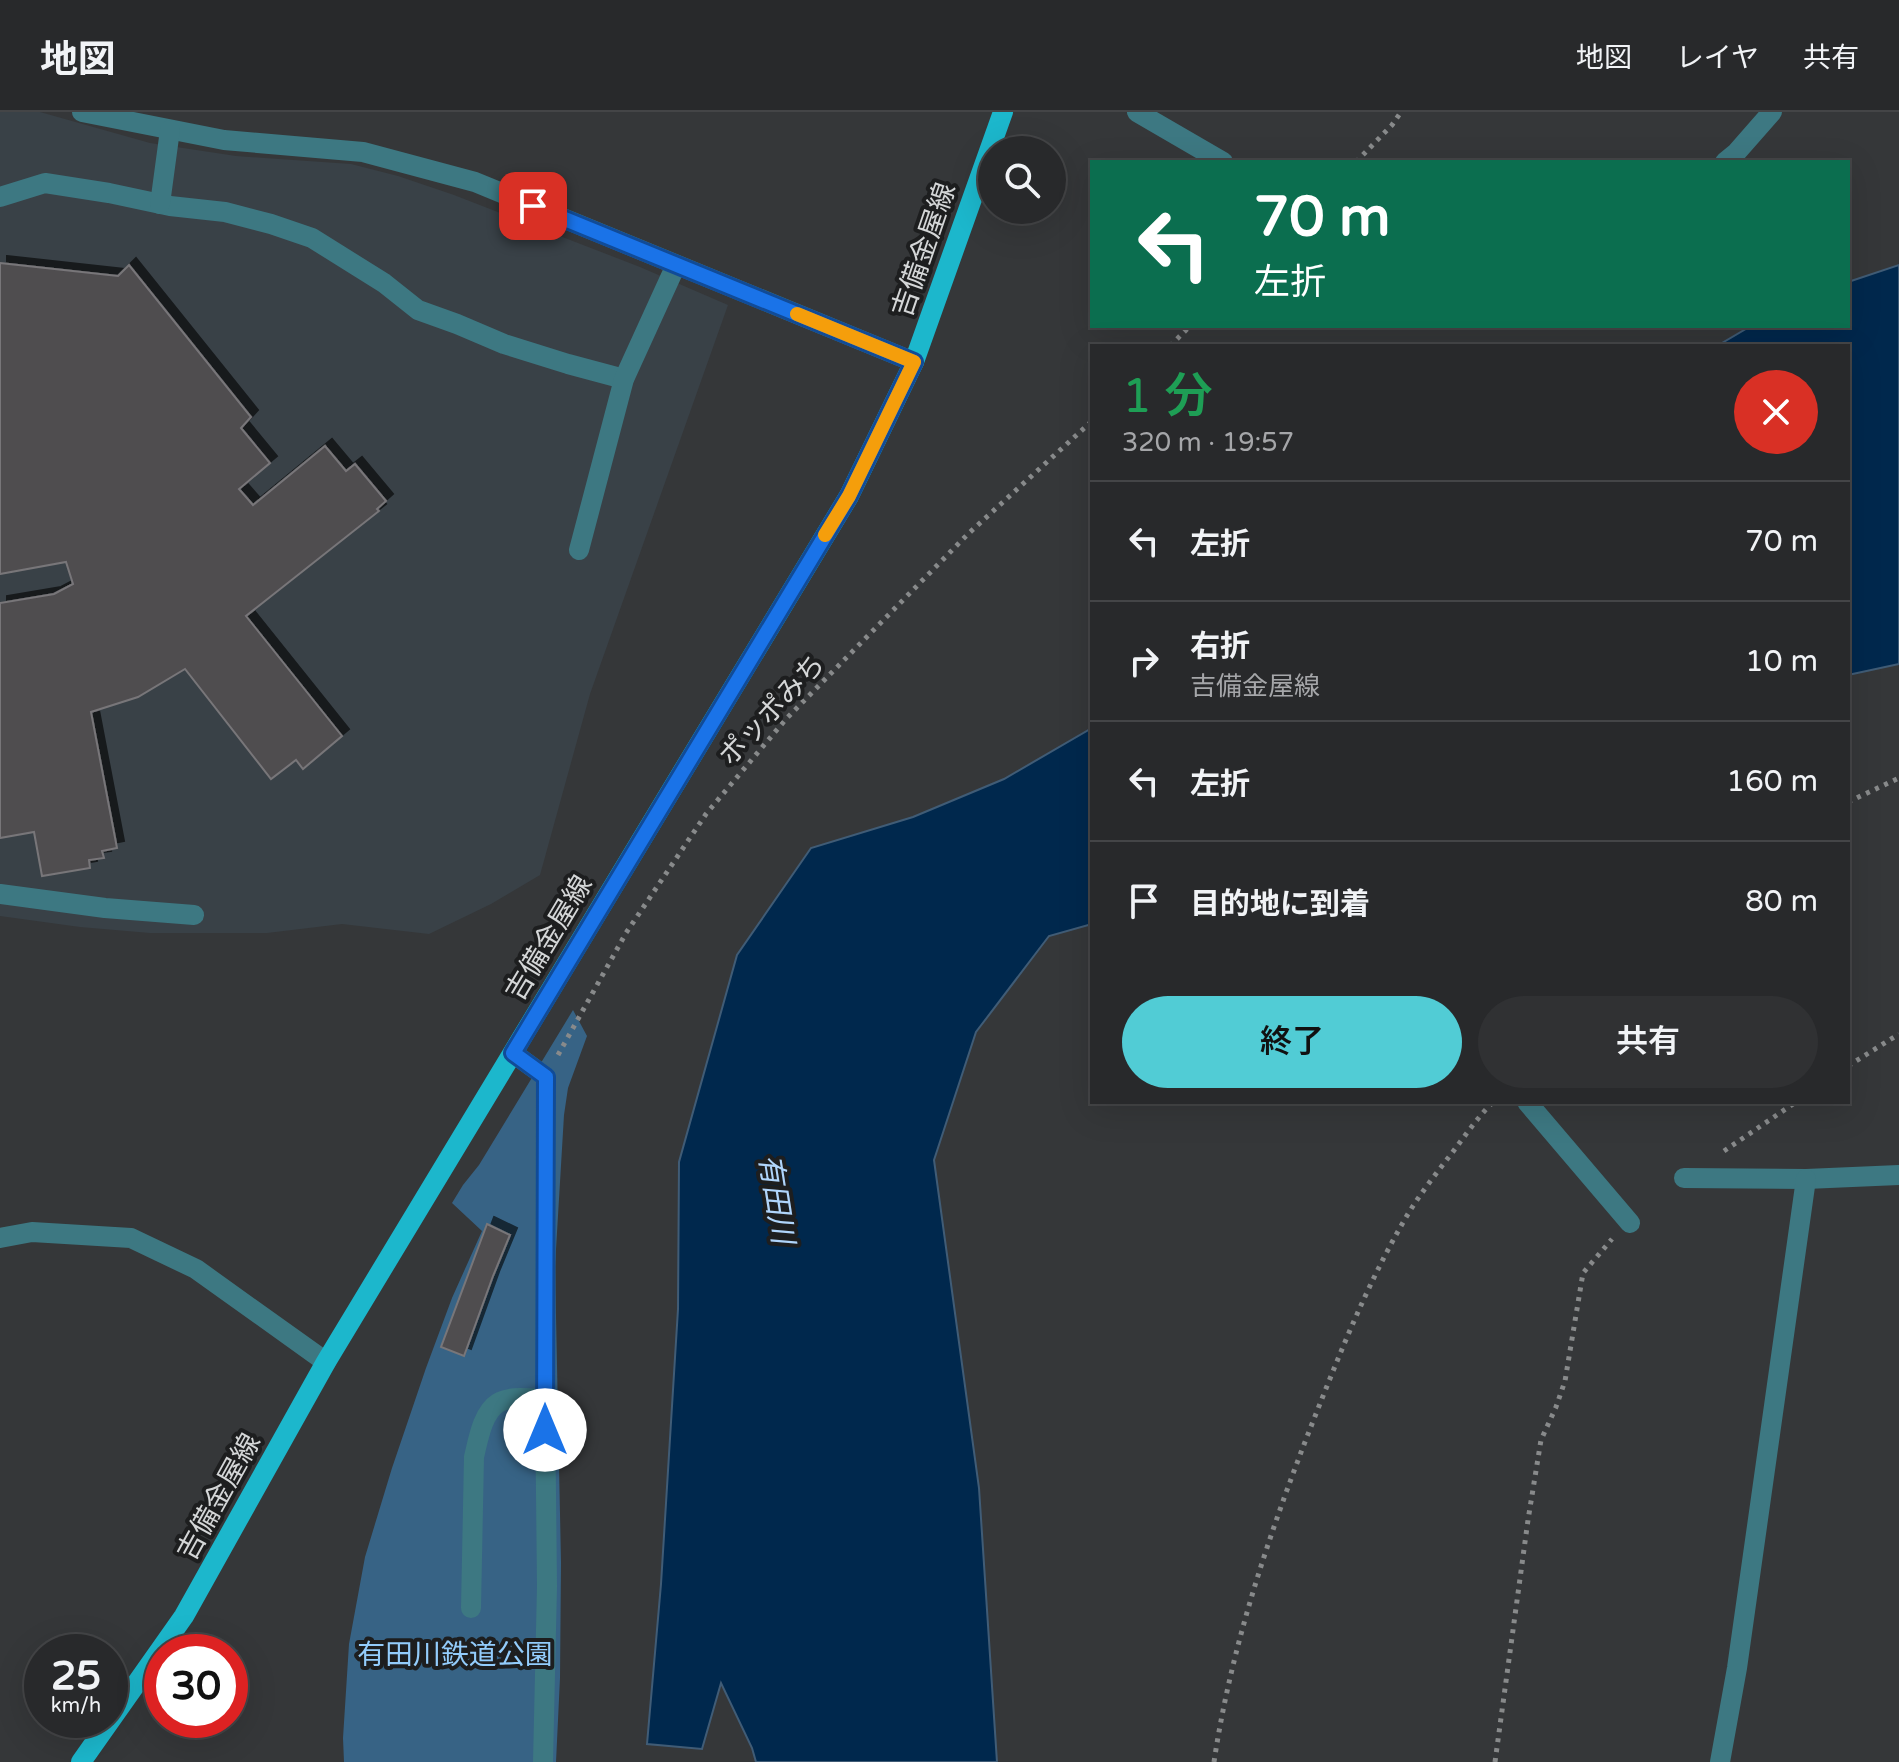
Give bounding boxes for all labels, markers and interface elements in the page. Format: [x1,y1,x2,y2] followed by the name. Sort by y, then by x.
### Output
[40,37,116,83] text: 地図
[1576,41,1632,75] text: 地図
[1676,41,1759,75] text: レイヤ
[1803,41,1859,75] text: 共有
[978,136,1066,224] map controls
[978,136,1066,224] button: search
[499,172,567,240] pin
[885,178,963,322] street label: 吉備金屋線
[511,184,555,228] icon: arrive
[1254,184,1390,251] text: 70 m
[1122,192,1226,296] icon: left
[1254,261,1326,304] text: 左折
[1122,368,1213,426] text: 1 分
[1734,370,1818,454] button: close
[1122,427,1294,458] text: 320 m · 19:57
[1122,519,1166,563] icon: left
[1745,523,1818,560] text: 70 m
[1190,526,1250,563] text: 左折
[1190,628,1250,665] text: 右折
[1122,639,1166,683] icon: right
[1745,643,1818,680] text: 10 m
[712,647,832,773] street label: ポッポみち
[1190,671,1320,702] text: 吉備金屋線
[1122,759,1166,803] icon: left
[1726,763,1818,800] text: 160 m
[1190,766,1250,803] text: 左折
[498,869,600,1007] street label: 吉備金屋線
[1122,879,1166,923] icon: arrive
[1745,883,1818,920] text: 80 m
[1190,886,1370,923] text: 目的地に到着
[1122,996,1462,1088] button: 終了
[1478,996,1818,1088] button: 共有
[751,1152,802,1249] water label: 有田川
[503,1388,587,1472] position arrow
[170,1428,268,1566] street label: 吉備金屋線
[144,1634,248,1738] speed limit sign: 30
[357,1638,553,1672] park label: 有田川鉄道公園
[51,1652,101,1700] text: 25
[51,1694,101,1718] text: km/h

